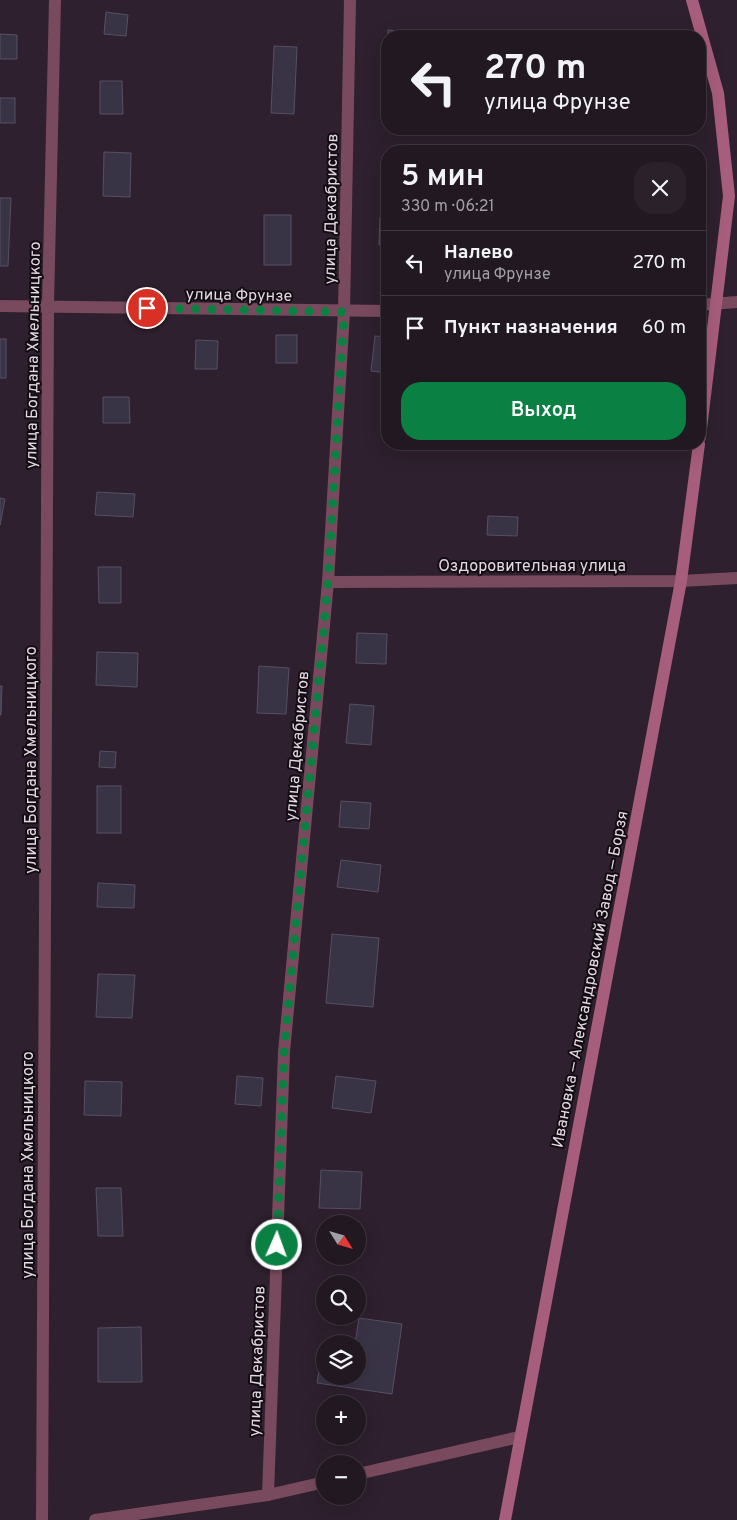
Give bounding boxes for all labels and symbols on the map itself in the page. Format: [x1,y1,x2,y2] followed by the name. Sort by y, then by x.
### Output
[321,133,343,285] street label: улица Декабристов
[22,241,46,469] street label: улица Богдана Хмельницкого
[186,285,292,307] street label: улица Фрунзе
[126,287,168,329] pin
[438,557,626,577] street label: Оздоровительная улица
[22,646,42,874] street label: улица Богдана Хмельницкого
[281,670,315,822] street label: улица Декабристов
[548,809,633,1150] street label: Ивановка — Александровский Завод — Борзя
[19,1051,39,1279] street label: улица Богдана Хмельницкого
[316,1215,366,1265] north arrow
[250,1218,302,1270] position arrow
[245,1285,271,1437] street label: улица Декабристов

